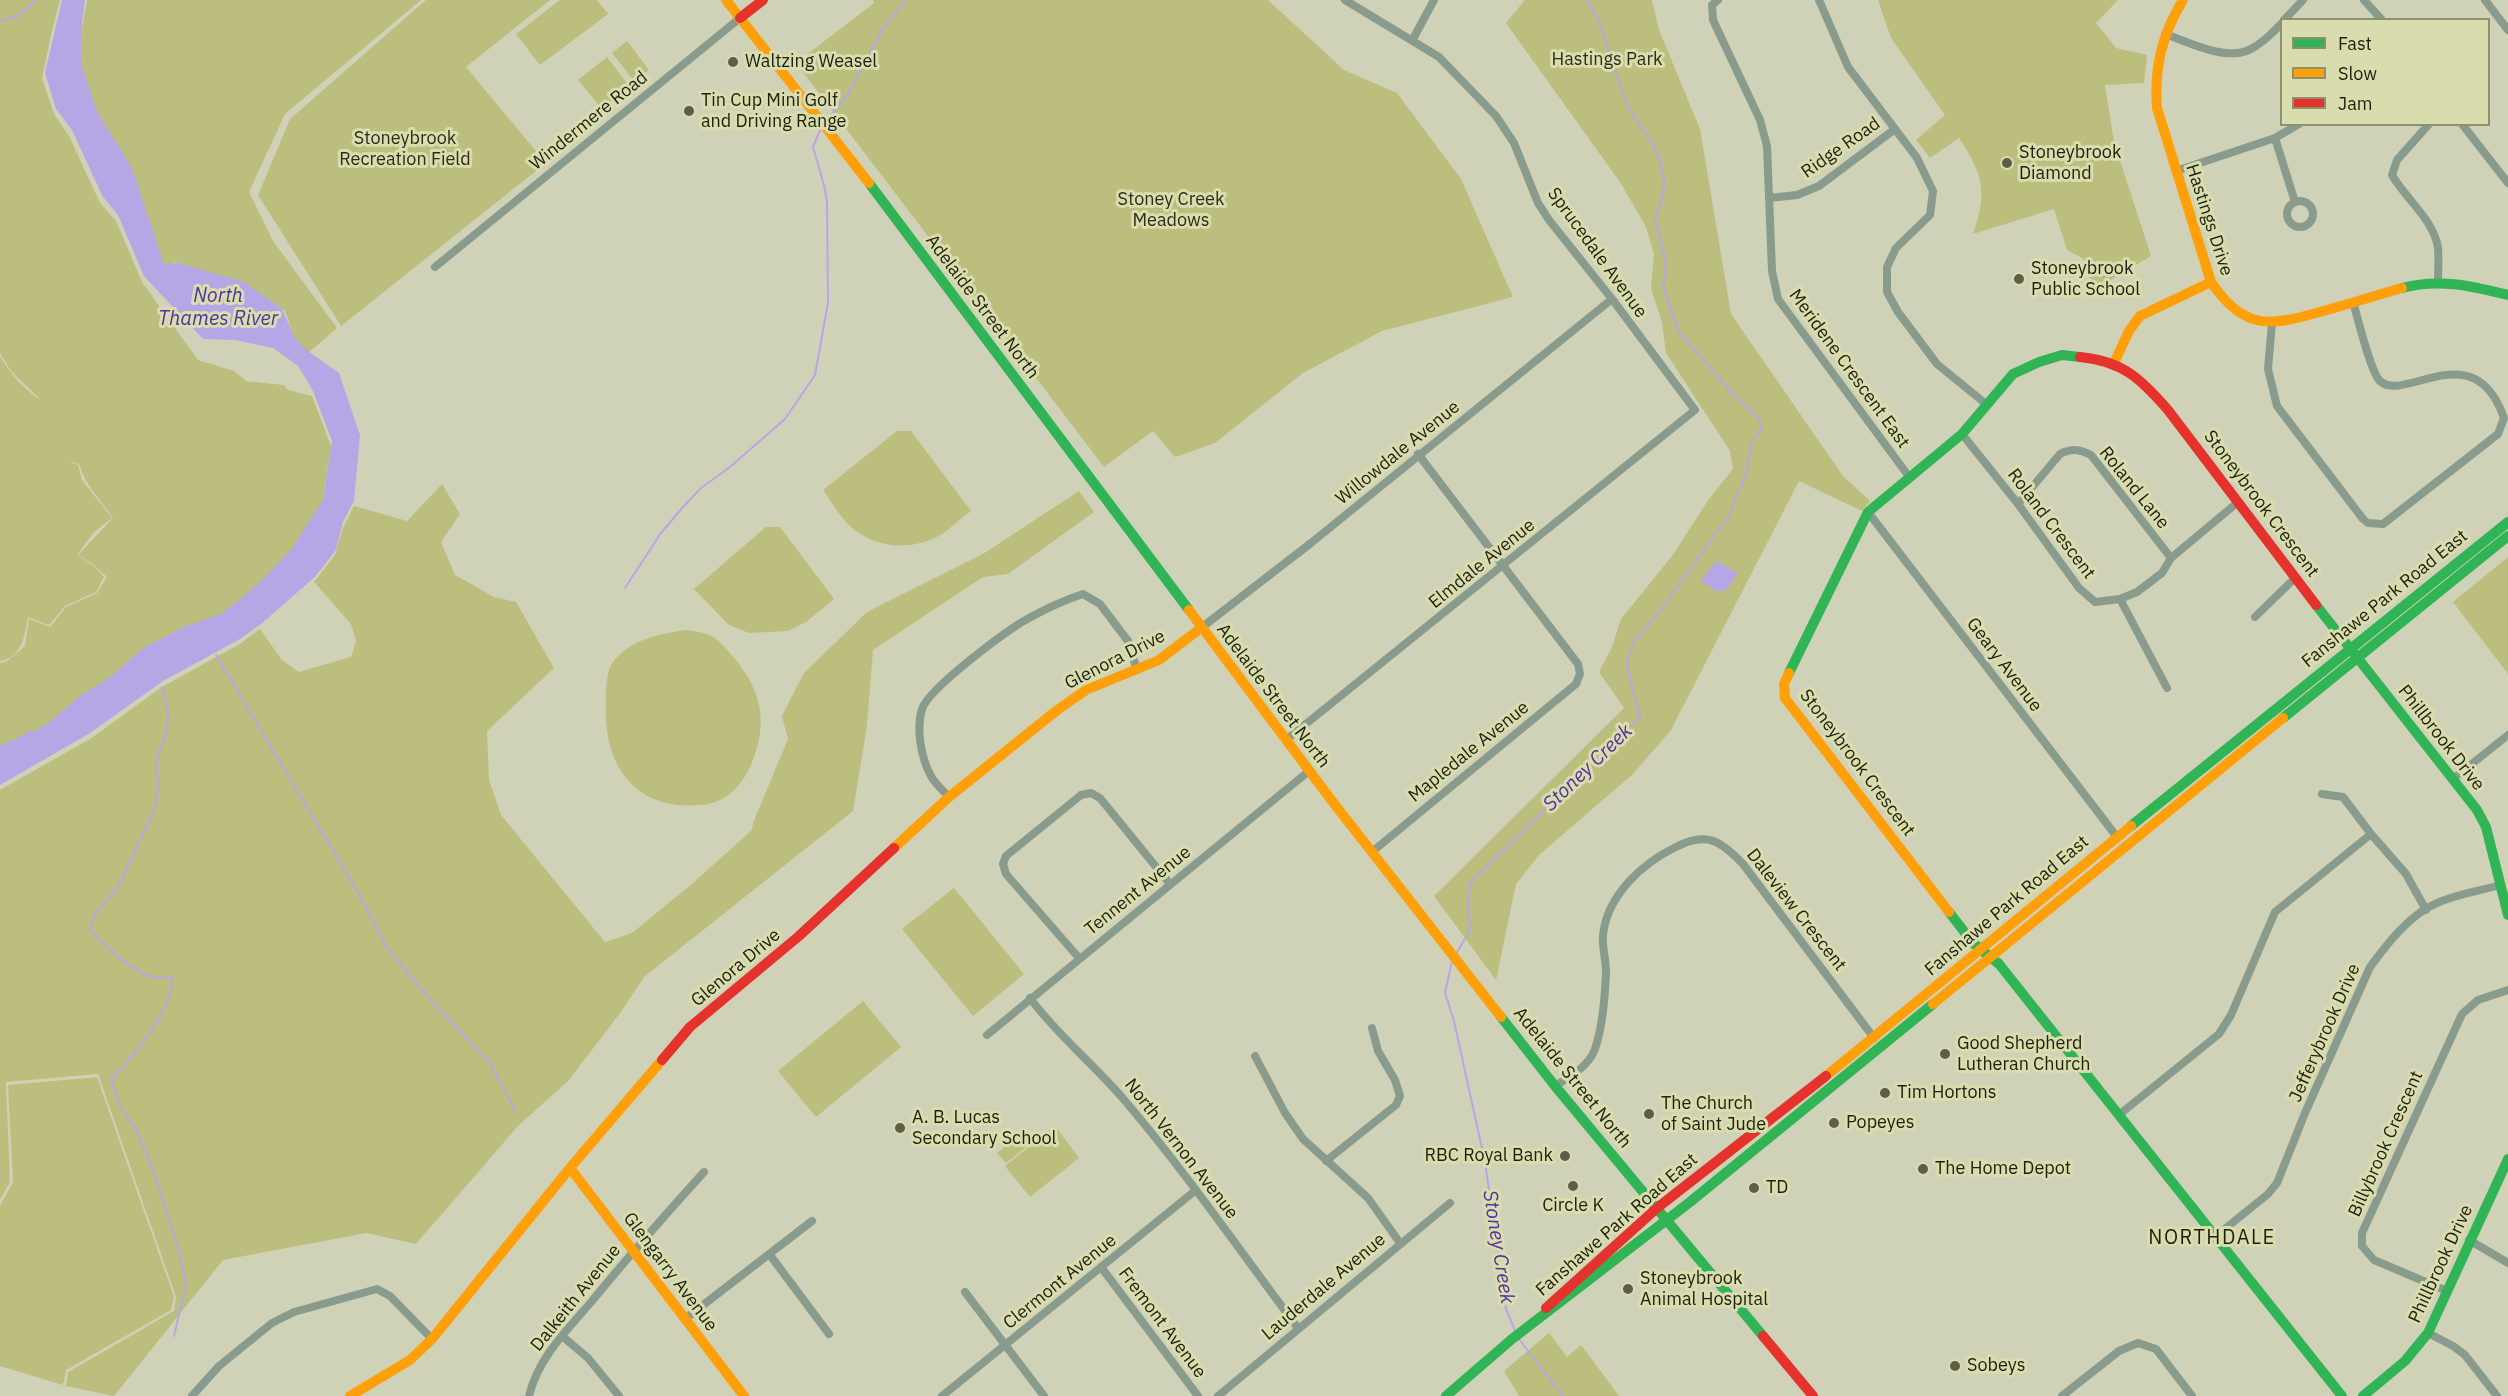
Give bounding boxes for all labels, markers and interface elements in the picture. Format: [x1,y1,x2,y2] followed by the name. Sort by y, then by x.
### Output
[2280,18,2490,126] legend
[2338,32,2372,55] text: Fast
[1552,49,1662,71] park label: Hastings Park
[745,51,877,73] place label: Waltzing Weasel
[726,55,740,69] marker: Waltzing Weasel
[2338,62,2377,85] text: Slow
[526,67,652,175] street label: Windermere Road
[701,90,846,132] place label: Tin Cup Mini Golf and Driving Range
[2338,92,2373,115] text: Jam
[682,104,696,118] marker: Tin Cup Mini Golf and Driving Range
[1797,113,1885,183] street label: Ridge Road
[339,128,471,170] park label: Stoneybrook Recreation Field
[2019,142,2121,184] place label: Stoneybrook Diamond
[2000,156,2014,170] marker: Stoneybrook Diamond
[2181,161,2237,279] street label: Hastings Drive
[1542,184,1652,322] street label: Sprucedale Avenue
[1118,189,1224,232] park label: Stoney Creek Meadows
[921,231,1043,383] street label: Adelaide Street North
[2031,258,2140,300] place label: Stoneybrook Public School
[2012,272,2026,286] marker: Stoneybrook Public School
[158,284,278,331] water label: North Thames River
[1784,285,1914,453] street label: Meridene Crescent East
[1332,396,1464,510] street label: Willowdale Avenue
[2199,426,2323,582] street label: Stoneybrook Crescent
[2094,443,2174,533] street label: Roland Lane
[2003,465,2099,583] street label: Roland Crescent
[1425,515,1539,613] street label: Elmdale Avenue
[2298,525,2472,673] street label: Fanshawe Park Road East
[1962,614,2046,716] street label: Geary Avenue
[1212,620,1334,772] street label: Adelaide Street North
[1061,625,1169,695] street label: Glenora Drive
[2393,681,2489,795] street label: Phillbrook Drive
[1795,685,1919,841] street label: Stoneybrook Crescent
[1404,697,1534,807] street label: Mapledale Avenue
[1538,720,1638,816] water label: Stoney Creek
[1921,831,2093,981] street label: Fanshawe Park Road East
[1081,842,1195,940] street label: Tennent Avenue
[1742,845,1850,975] street label: Daleview Crescent
[687,924,785,1012] street label: Glenora Drive
[2285,961,2365,1105] street label: Jefferybrook Drive
[1509,1003,1635,1153] street label: Adelaide Street North
[1957,1033,2091,1076] place label: Good Shepherd Lutheran Church
[1938,1047,1952,1061] marker: Good Shepherd Lutheran Church
[2344,1068,2428,1220] street label: Billybrook Crescent
[1120,1075,1242,1223] street label: North Vernon Avenue
[1897,1082,1997,1104] place label: Tim Hortons
[1878,1086,1892,1100] marker: Tim Hortons
[1661,1093,1766,1136] place label: The Church of Saint Jude
[912,1107,1056,1150] place label: A. B. Lucas Secondary School
[1642,1107,1656,1121] marker: The Church of Saint Jude
[1846,1112,1914,1134] place label: Popeyes
[1827,1116,1841,1130] marker: Popeyes
[893,1121,907,1135] marker: A. B. Lucas Secondary School
[1424,1145,1553,1167] place label: RBC Royal Bank
[1532,1149,1702,1301] street label: Fanshawe Park Road East
[1558,1149,1572,1163] marker: RBC Royal Bank
[1935,1158,2071,1180] place label: The Home Depot
[1916,1162,1930,1176] marker: The Home Depot
[1766,1177,1788,1199] place label: TD
[1566,1179,1580,1193] marker: Circle K
[1747,1181,1761,1195] marker: TD
[1477,1188,1519,1306] water label: Stoney Creek
[1542,1195,1604,1217] place label: Circle K
[2404,1201,2478,1327] street label: Phillbrook Drive
[618,1208,722,1336] street label: Glengarry Avenue
[2148,1226,2276,1250] district label: NORTHDALE
[1258,1229,1390,1345] street label: Lauderdale Avenue
[999,1230,1121,1334] street label: Clermont Avenue
[526,1240,626,1356] street label: Dalkeith Avenue
[1113,1263,1211,1383] street label: Fremont Avenue
[1640,1268,1768,1310] place label: Stoneybrook Animal Hospital
[1621,1282,1635,1296] marker: Stoneybrook Animal Hospital
[1967,1355,2025,1377] place label: Sobeys
[1948,1359,1962,1373] marker: Sobeys

